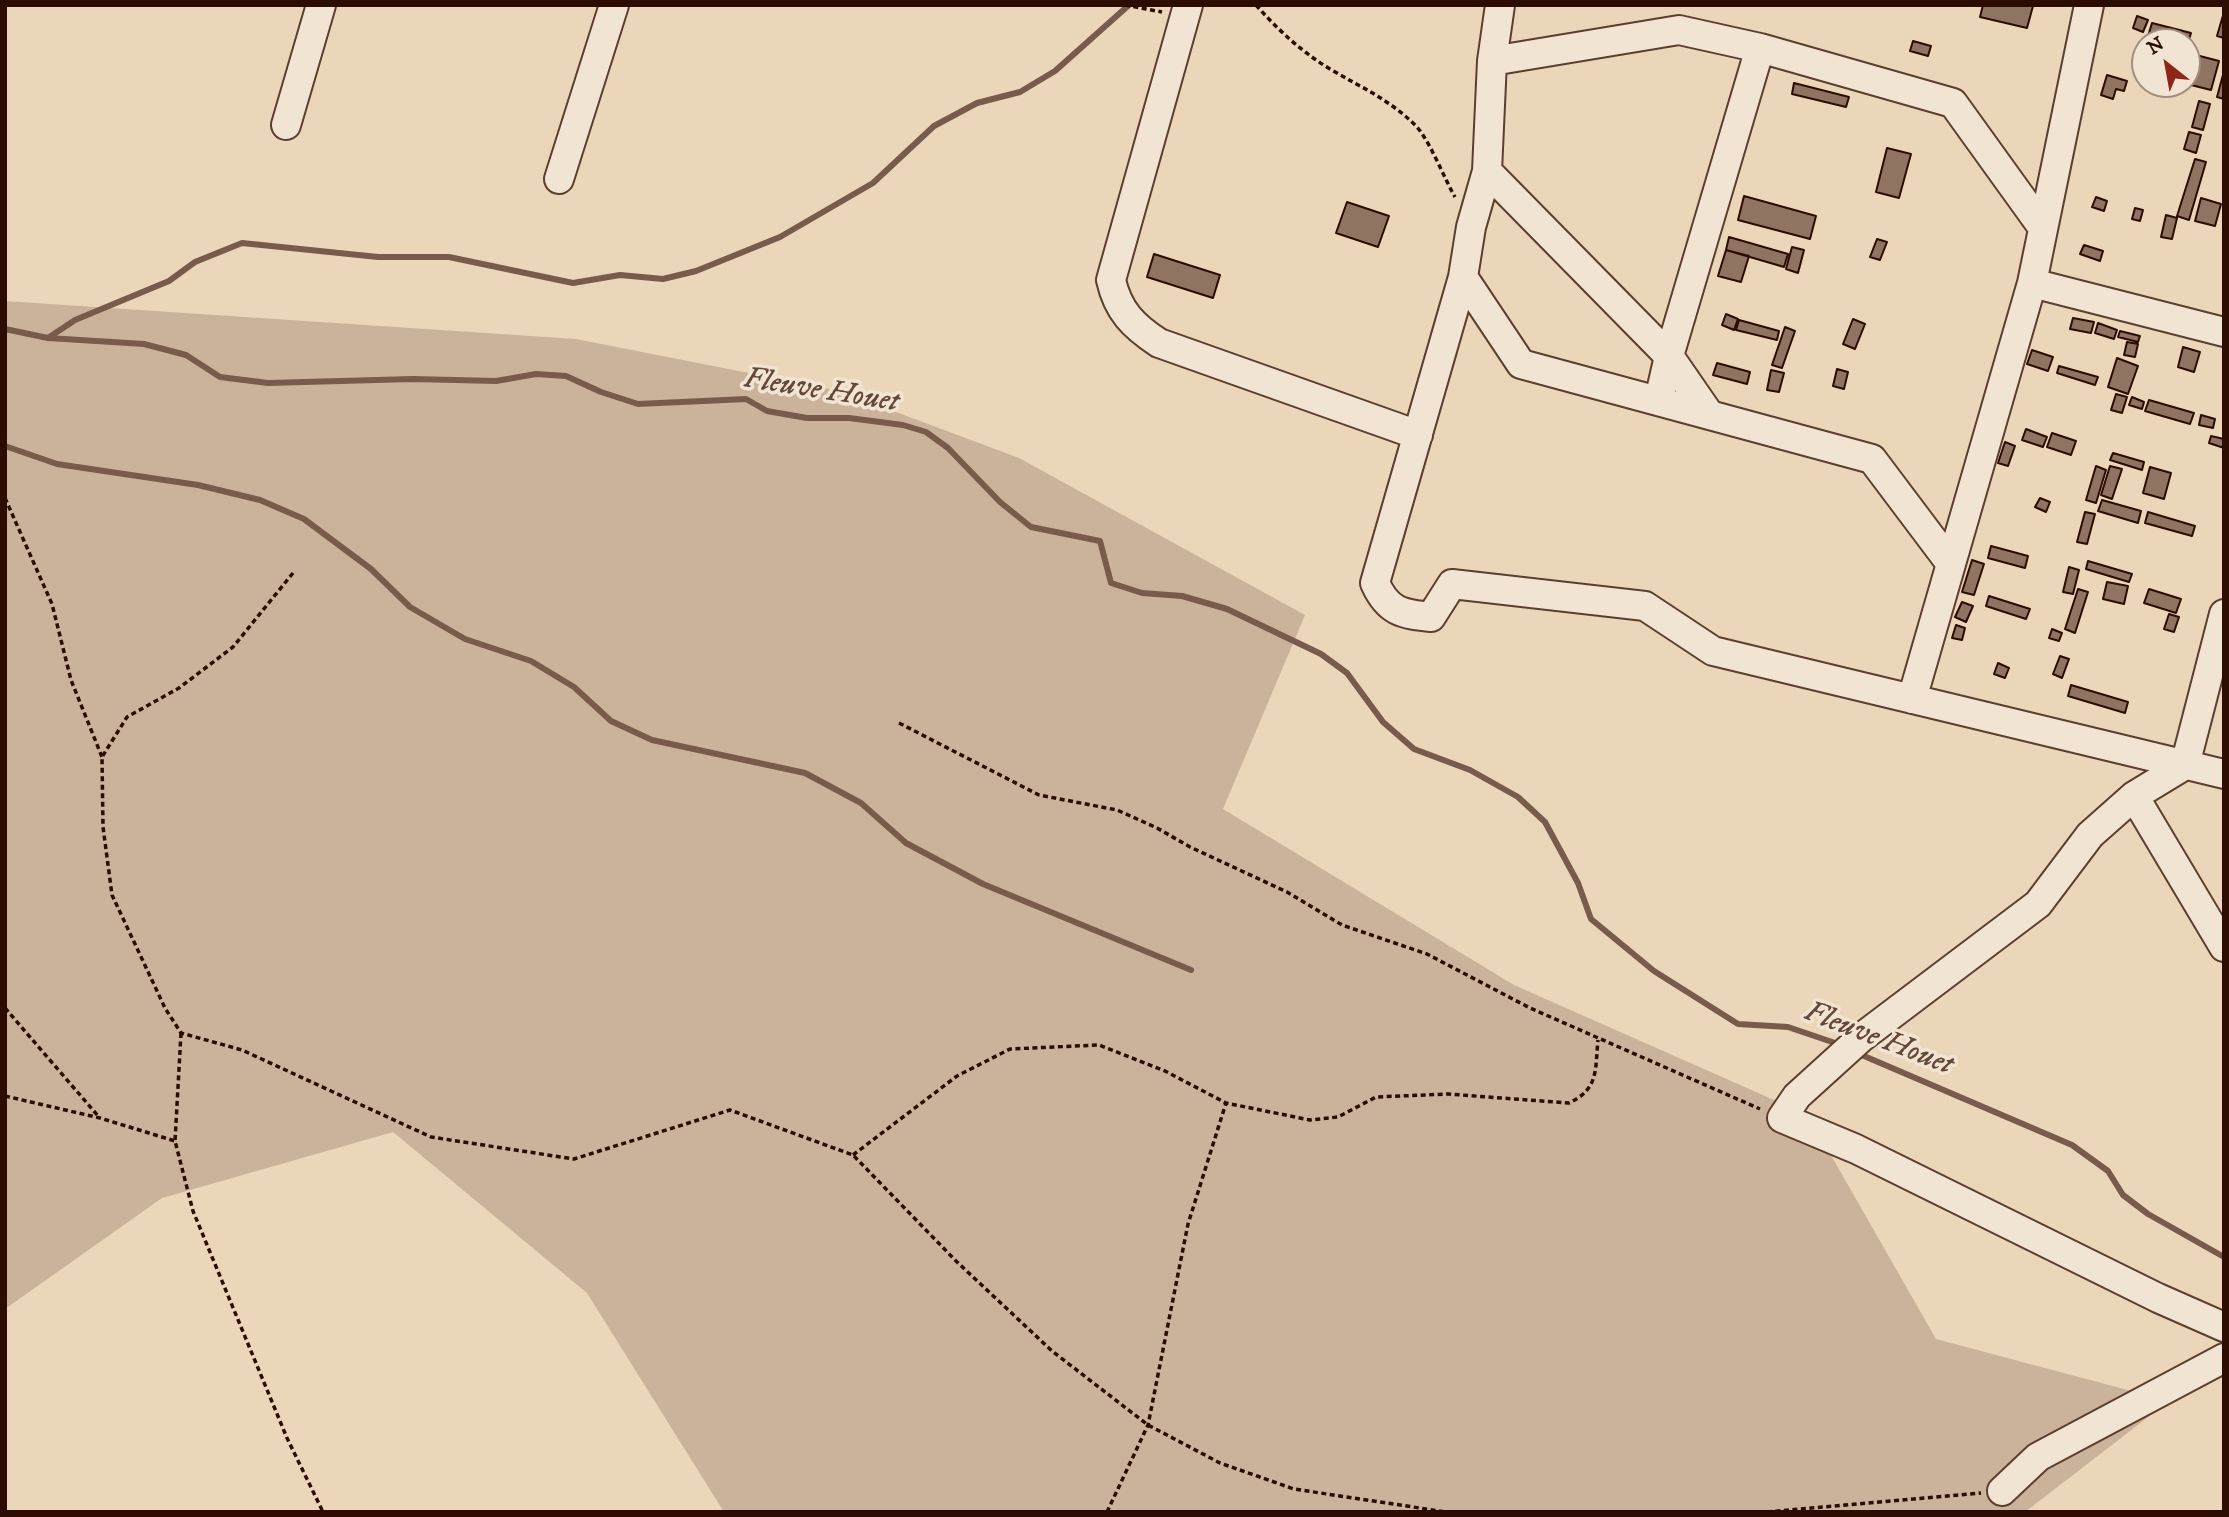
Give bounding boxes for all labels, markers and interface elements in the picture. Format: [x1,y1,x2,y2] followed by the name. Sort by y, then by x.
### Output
[2131,28,2201,98] north arrow
[2143,32,2169,60] text: N
[741,362,901,422] water label: Fleuve Houet
[1799,995,1957,1085] water label: Fleuve Houet

